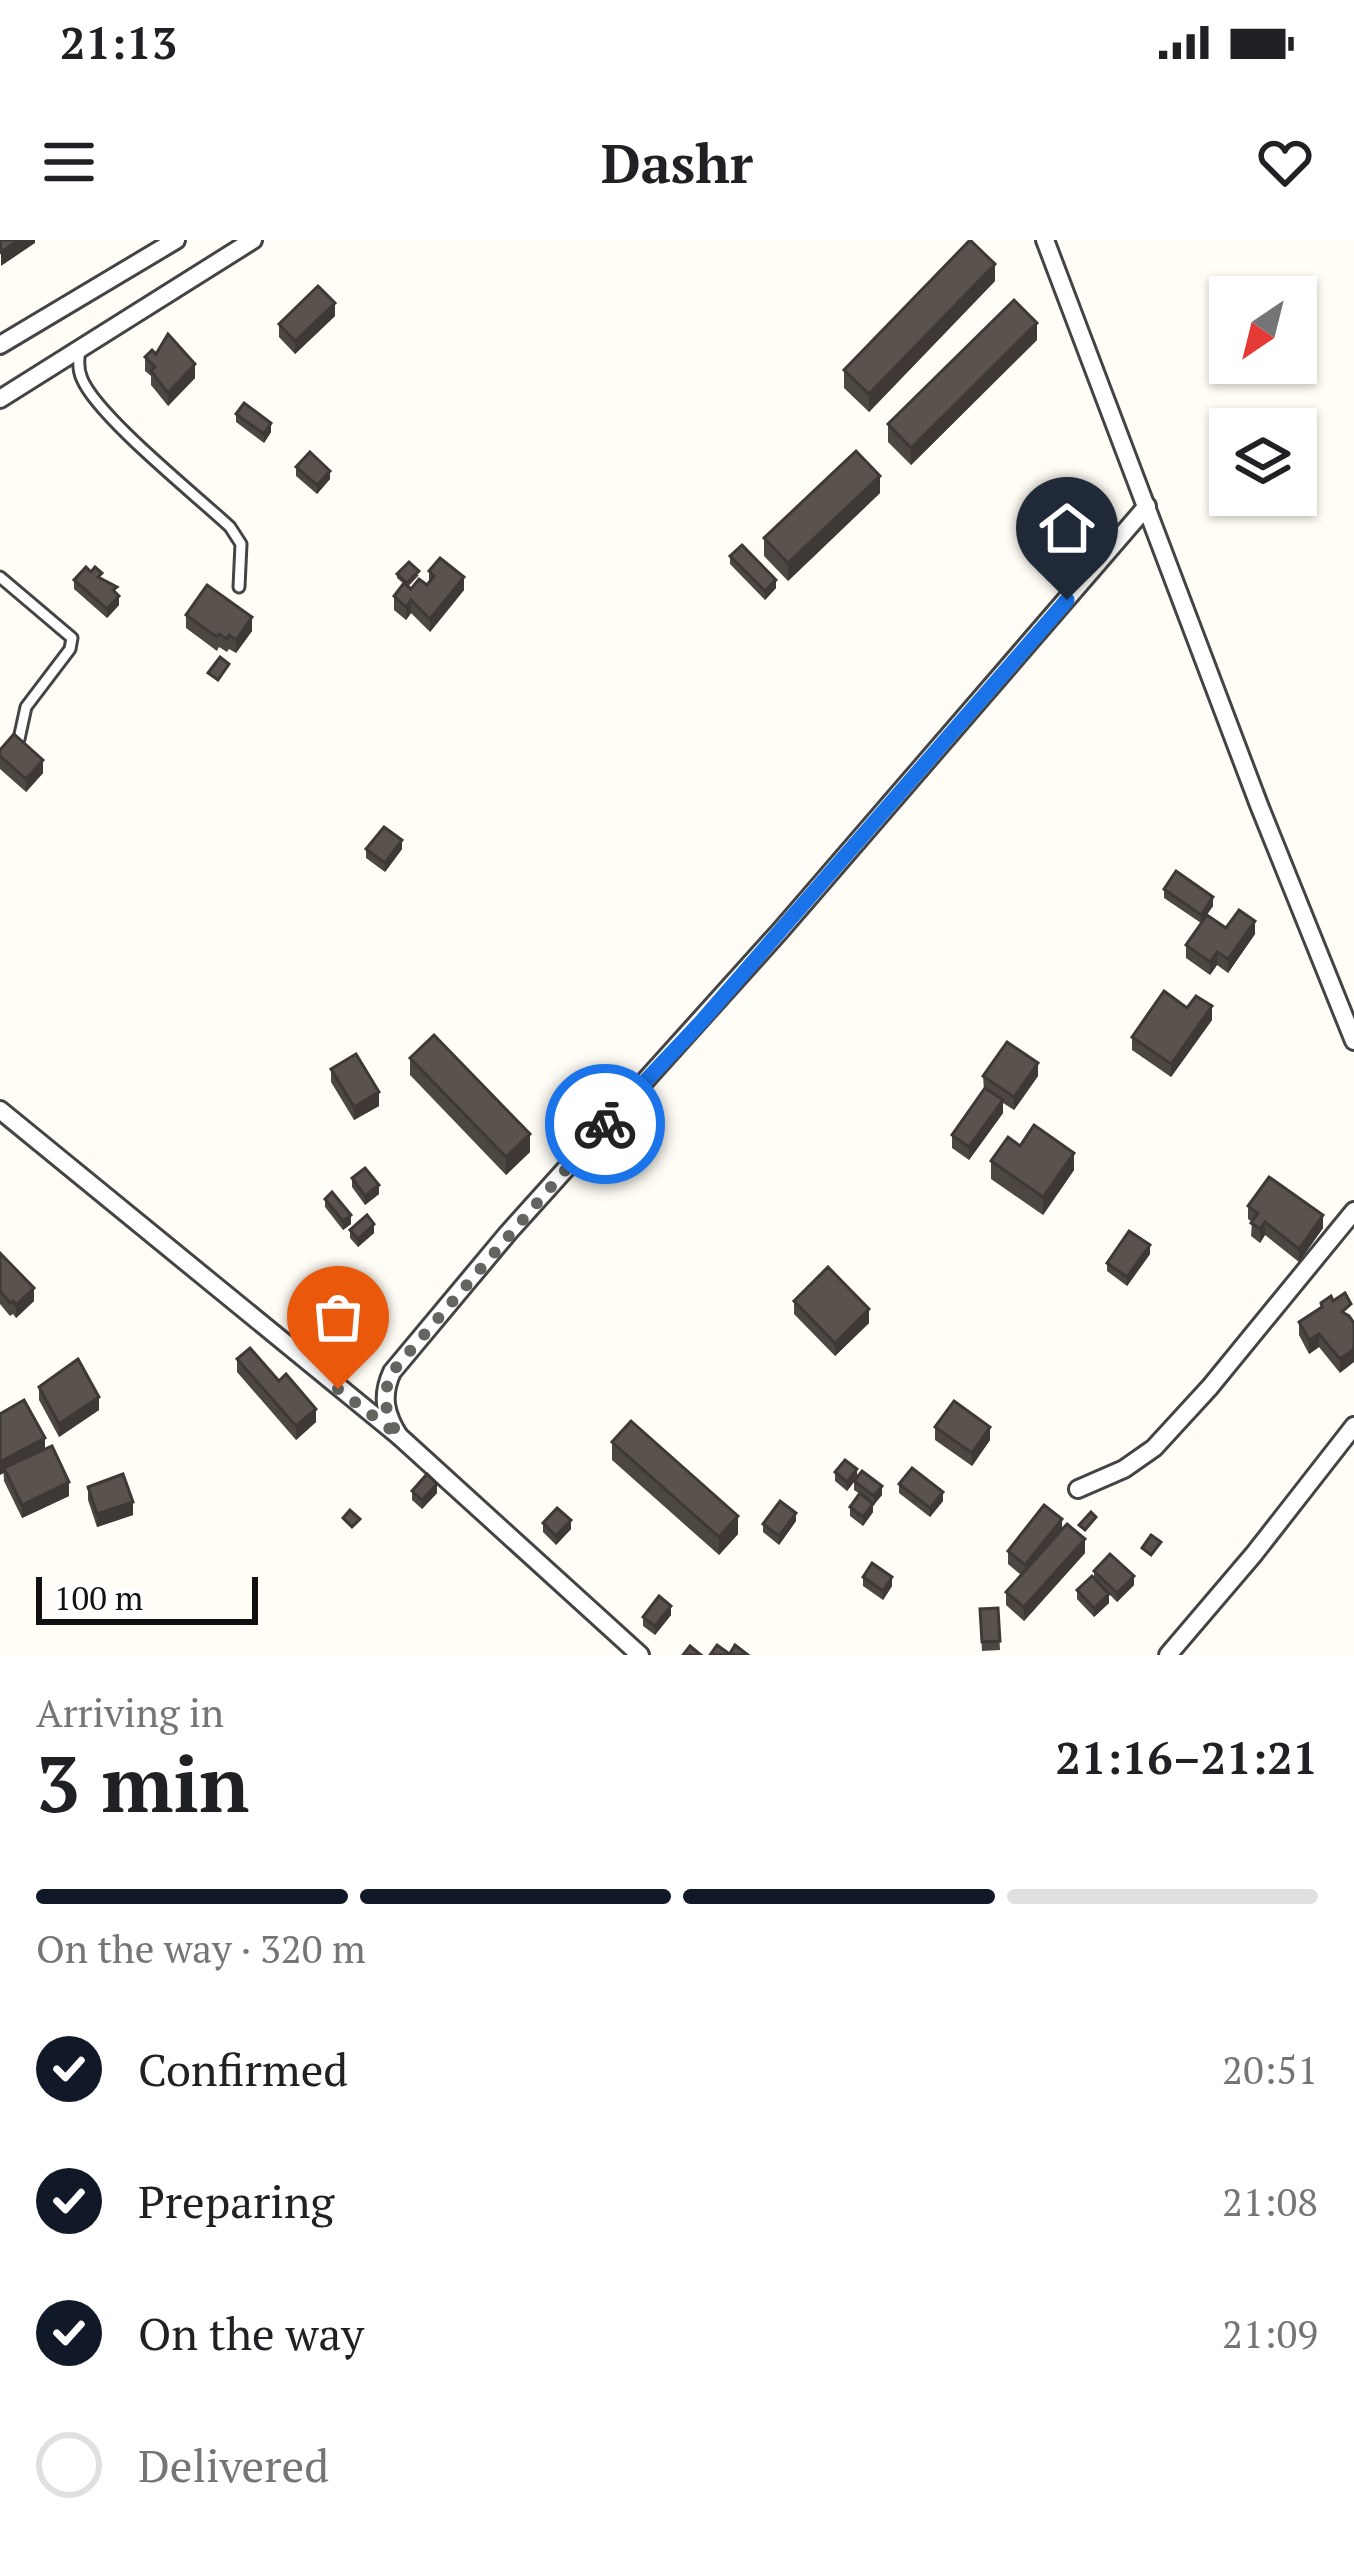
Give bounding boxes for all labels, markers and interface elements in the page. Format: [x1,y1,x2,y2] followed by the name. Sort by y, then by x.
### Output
[60,12,177,72] text: 21:13
[601,127,753,198] text: Dashr
[36,129,102,195] icon: menu
[1252,129,1318,195] icon: heart
[1209,276,1317,384] north arrow
[1209,276,1317,516] map controls
[1209,408,1317,516] button: layers
[1016,477,1118,600] pin
[1034,495,1100,561] icon: home
[545,1064,665,1184] courier
[572,1091,638,1157] icon: bike
[287,1266,389,1389] pin
[305,1284,371,1350] icon: bag
[36,1571,258,1624] scale bar
[54,1576,143,1619] text: 100 m
[36,1686,224,1738] text: Arriving in
[1056,1727,1318,1787] text: 21:16–21:21
[36,1731,249,1834] text: 3 min
[36,1922,366,1974] text: On the way · 320 m
[36,2036,102,2102] icon: check
[138,2039,348,2099] text: Confirmed
[1222,2043,1318,2095] text: 20:51
[36,2168,102,2234] icon: check
[138,2171,334,2231] text: Preparing
[1222,2175,1318,2227] text: 21:08
[36,2300,102,2366] icon: check
[138,2303,364,2363] text: On the way
[1222,2307,1318,2359] text: 21:09
[138,2435,329,2495] text: Delivered

